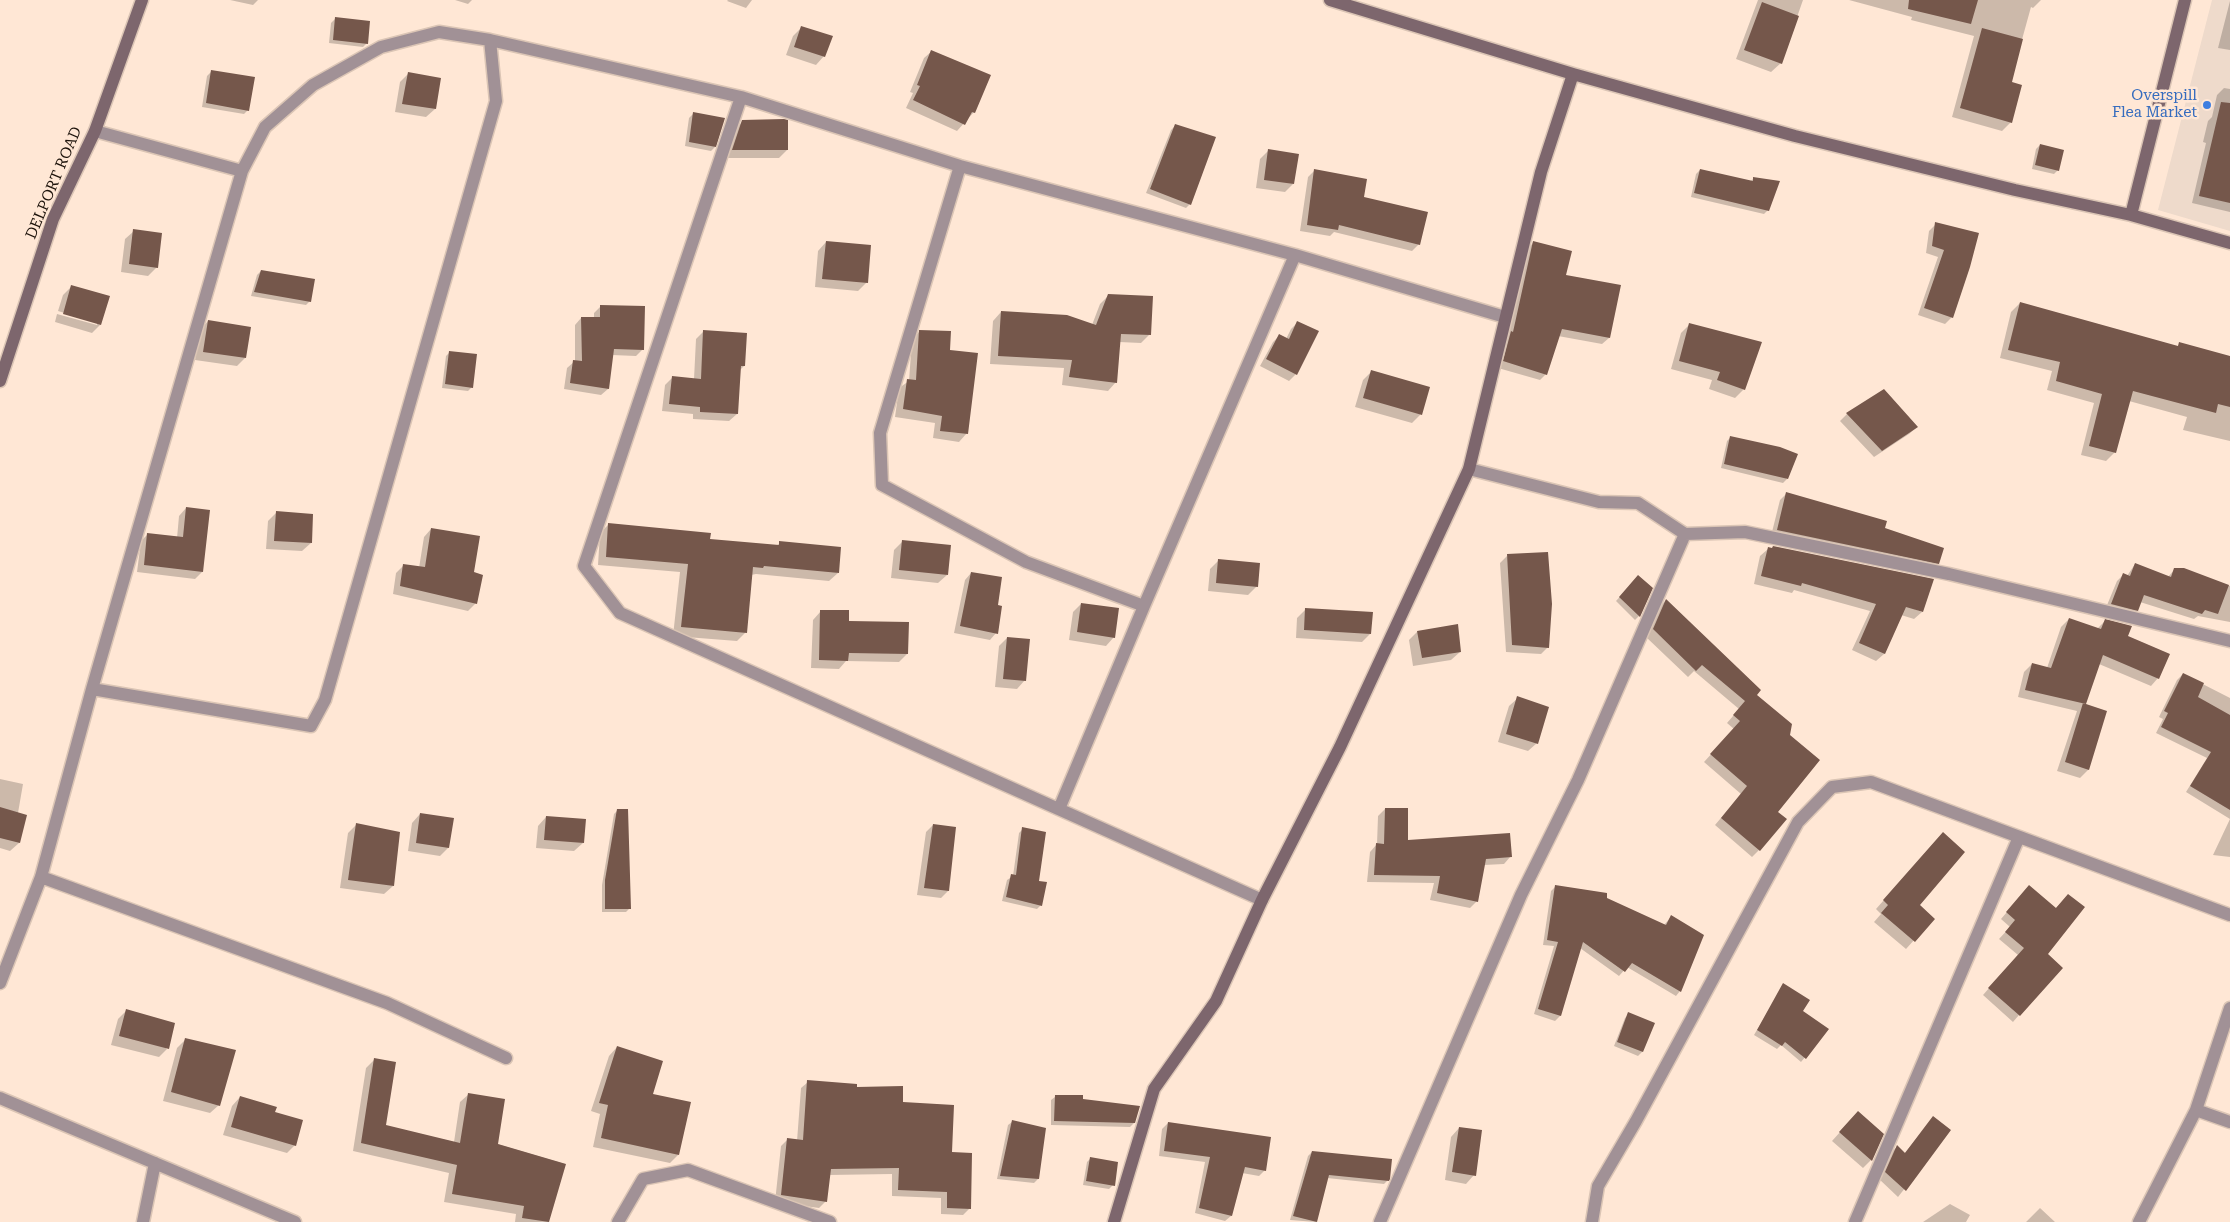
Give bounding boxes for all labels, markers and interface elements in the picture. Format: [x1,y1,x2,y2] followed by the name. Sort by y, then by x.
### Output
[2112,87,2197,122] place label: Overspill Flea Market
[2201,99,2213,111] marker: Overspill Flea Market
[22,124,86,242] street label: DELPORT ROAD

